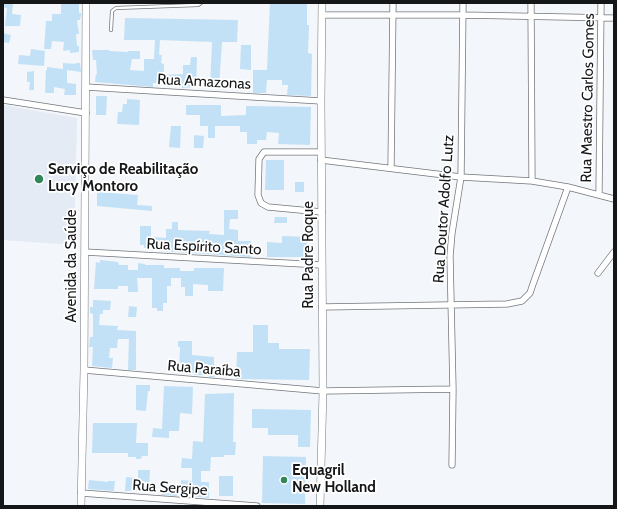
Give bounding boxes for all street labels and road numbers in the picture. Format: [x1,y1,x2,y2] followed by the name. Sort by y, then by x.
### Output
[578,13,598,183] street label: Rua Maestro Carlos Gomes
[157,71,251,93] street label: Rua Amazonas
[430,134,458,284] street label: Rua Doutor Adolfo Lutz
[300,201,318,309] street label: Rua Padre Roque
[63,210,81,322] street label: Avenida da Saúde
[146,235,262,259] street label: Rua Espírito Santo
[167,357,241,381] street label: Rua Paraíba
[132,476,208,500] street label: Rua Sergipe

